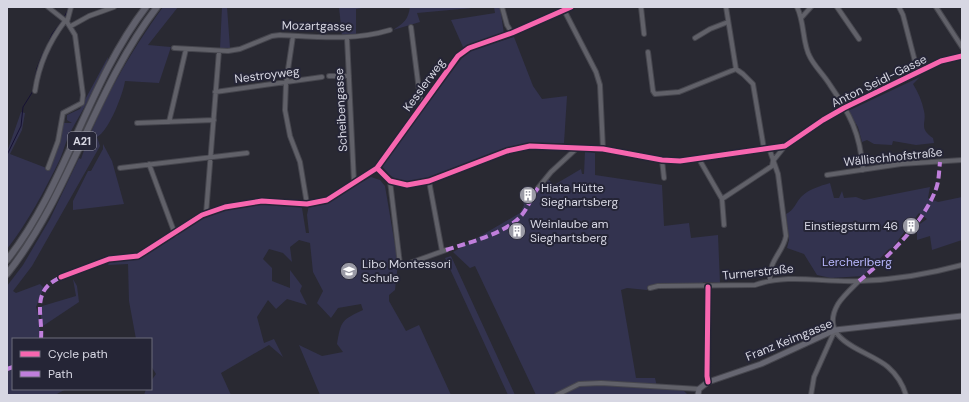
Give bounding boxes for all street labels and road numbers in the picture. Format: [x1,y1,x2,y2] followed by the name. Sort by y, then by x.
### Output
[282,17,353,35] street label: Mozartgasse
[829,51,930,111] street label: Anton Seidl-Gasse
[399,55,449,115] street label: Kesslerweg
[234,63,301,87] street label: Nestroyweg
[331,68,351,152] street label: Scheibengasse
[68,132,96,150] road number: A21
[843,144,943,170] street label: Wällischhofstraße
[722,260,795,284] street label: Turnerstraße
[743,315,835,365] street label: Franz Keimgasse

